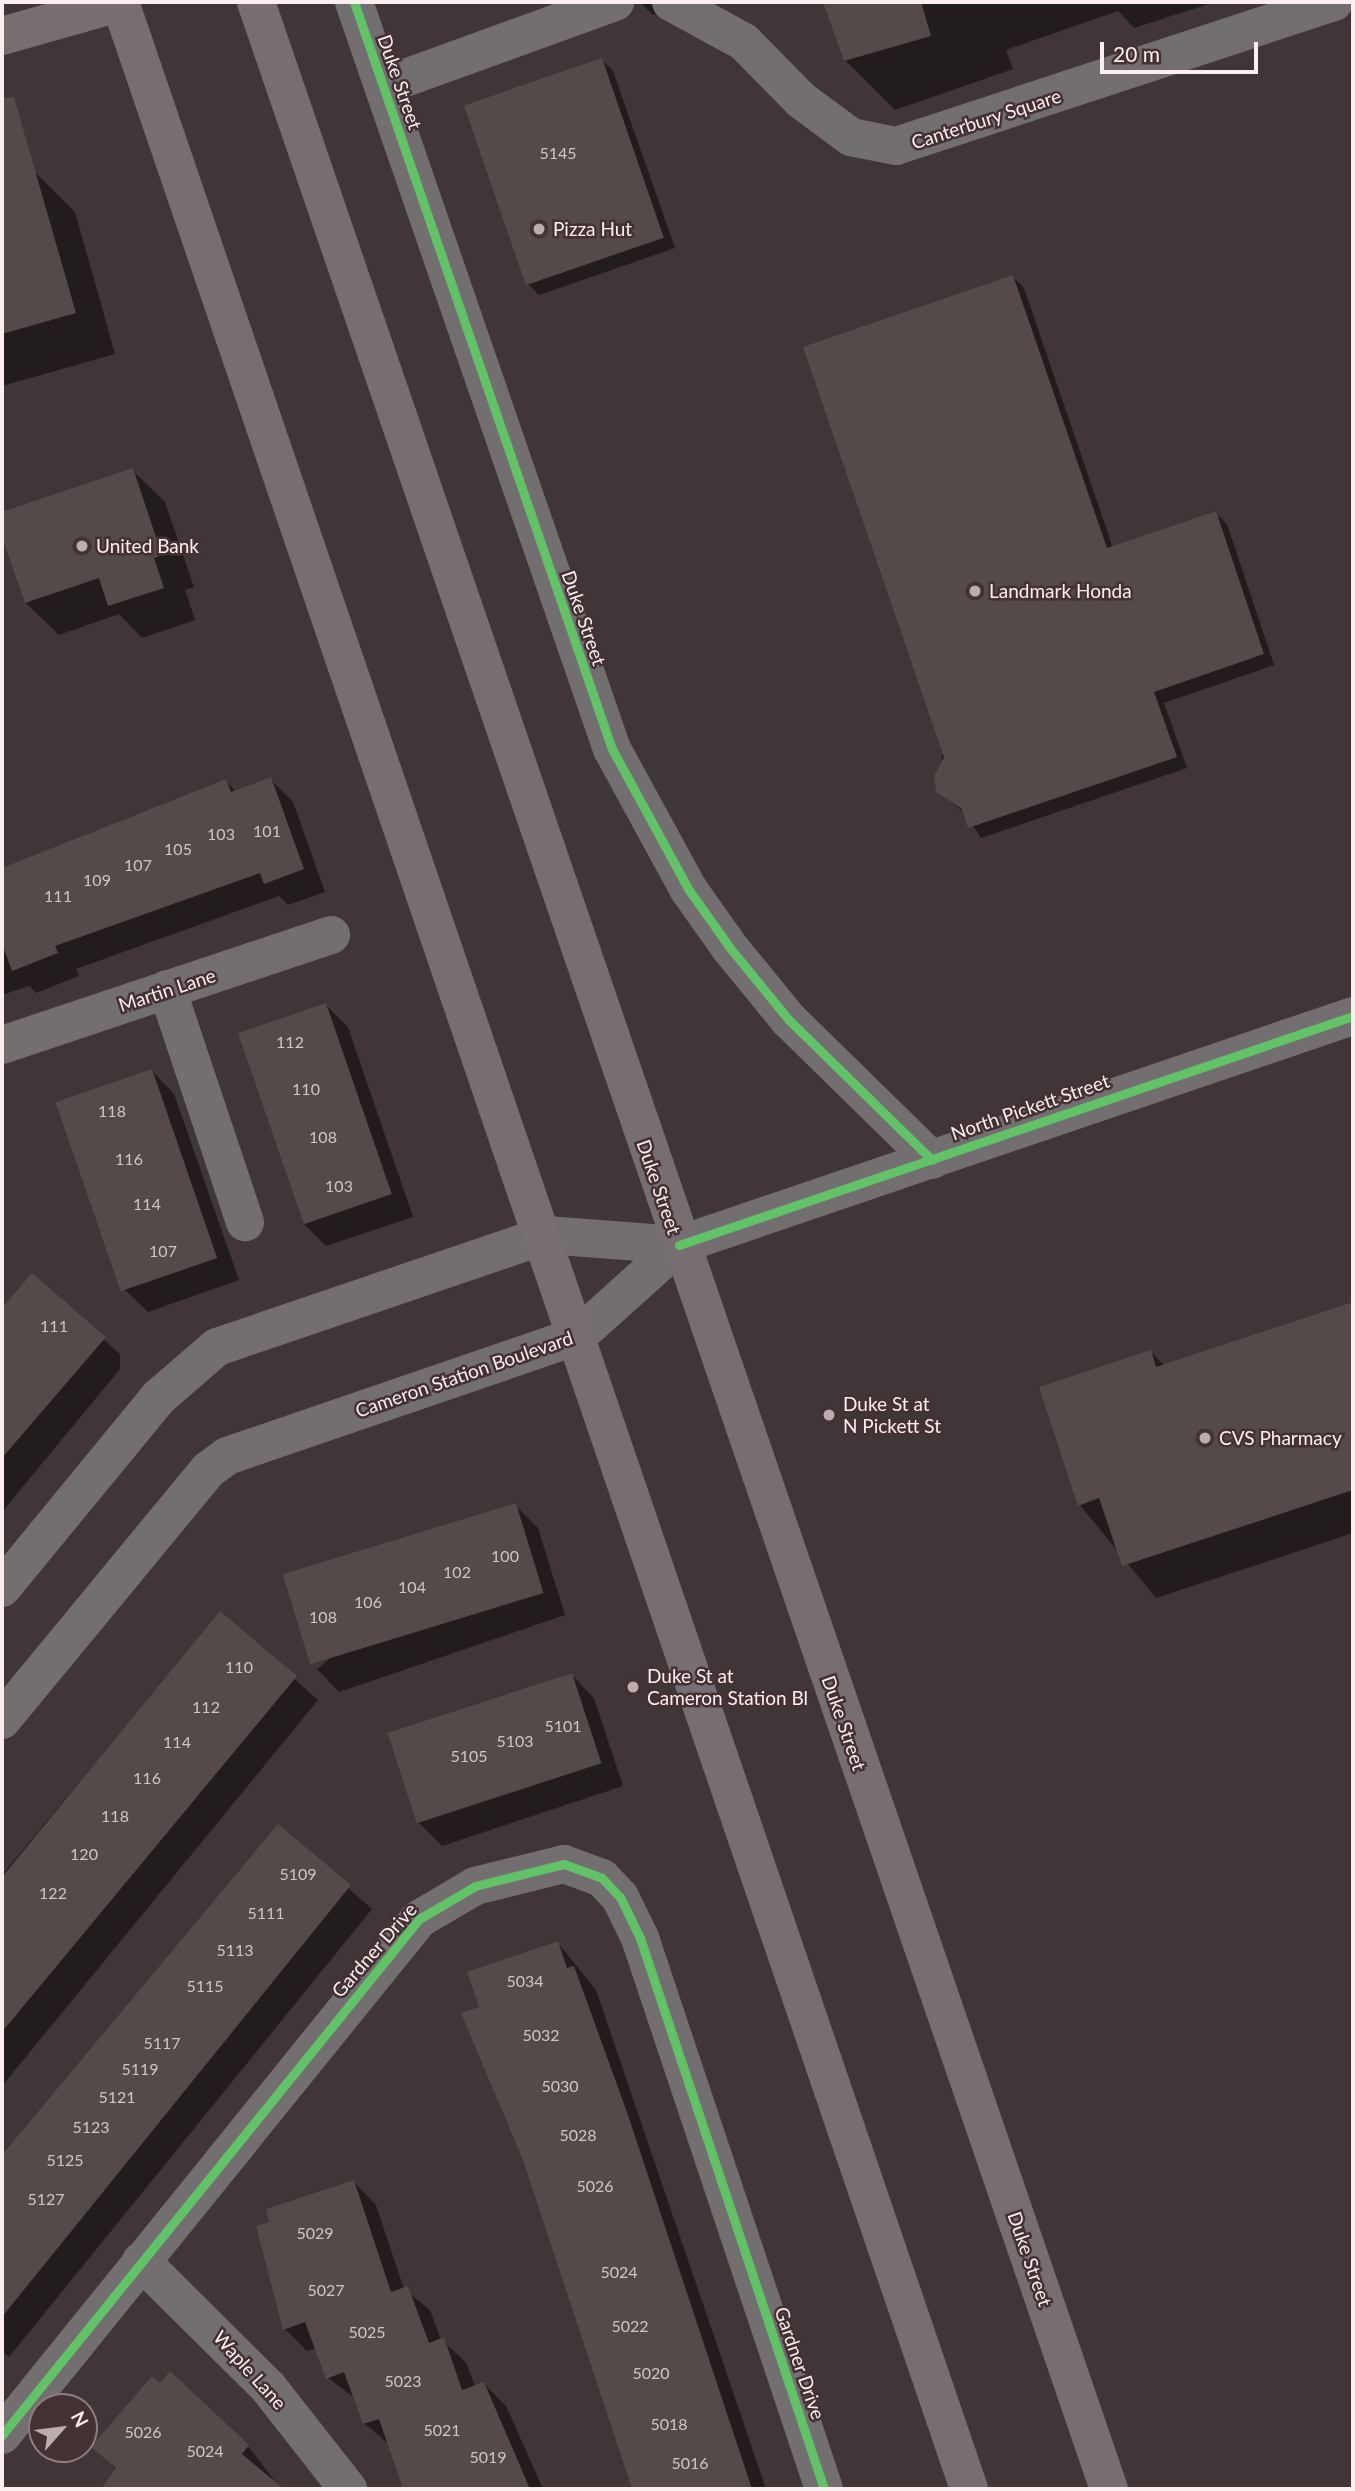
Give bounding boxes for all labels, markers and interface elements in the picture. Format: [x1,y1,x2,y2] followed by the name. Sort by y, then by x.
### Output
[1103,28,1260,72] scale bar
[373,32,427,132] street label: Duke Street
[1113,41,1160,66] text: 20 m
[908,84,1064,154] street label: Canterbury Square
[539,143,577,163] house number: 5145
[553,218,632,240] place label: Pizza Hut
[531,221,547,237] marker: Pizza Hut
[96,535,199,557] place label: United Bank
[74,538,90,554] marker: United Bank
[557,568,611,668] street label: Duke Street
[989,580,1132,602] place label: Landmark Honda
[967,583,983,599] marker: Landmark Honda
[253,821,281,841] house number: 101
[207,824,235,844] house number: 103
[164,839,192,859] house number: 105
[124,855,152,875] house number: 107
[83,870,111,890] house number: 109
[44,886,72,906] house number: 111
[116,964,218,1016] street label: Martin Lane
[276,1032,304,1052] house number: 112
[948,1069,1112,1145] street label: North Pickett Street
[292,1079,320,1099] house number: 110
[98,1101,126,1121] house number: 118
[309,1127,337,1147] house number: 108
[632,1137,686,1237] street label: Duke Street
[115,1149,143,1169] house number: 116
[325,1176,353,1196] house number: 103
[133,1194,161,1214] house number: 114
[149,1241,177,1261] house number: 107
[40,1316,68,1336] house number: 111
[352,1326,576,1422] street label: Cameron Station Boulevard
[843,1393,941,1437] place label: Duke St at N Pickett St
[821,1407,837,1423] marker: Duke St at N Pickett St
[1219,1427,1342,1449] place label: CVS Pharmacy
[1197,1430,1213,1446] marker: CVS Pharmacy
[491,1546,519,1566] house number: 100
[443,1562,471,1582] house number: 102
[398,1577,426,1597] house number: 104
[354,1592,382,1612] house number: 106
[309,1607,337,1627] house number: 108
[225,1657,253,1677] house number: 110
[647,1665,808,1709] place label: Duke St at Cameron Station Bl
[817,1673,871,1773] street label: Duke Street
[625,1679,641,1695] marker: Duke St at Cameron Station Bl
[192,1697,220,1717] house number: 112
[544,1716,582,1736] house number: 5101
[496,1731,534,1751] house number: 5103
[163,1732,191,1752] house number: 114
[450,1746,488,1766] house number: 5105
[133,1768,161,1788] house number: 116
[101,1806,129,1826] house number: 118
[70,1844,98,1864] house number: 120
[279,1864,317,1884] house number: 5109
[39,1883,67,1903] house number: 122
[327,1898,421,2002] street label: Gardner Drive
[247,1903,285,1923] house number: 5111
[216,1940,254,1960] house number: 5113
[506,1971,544,1991] house number: 5034
[186,1976,224,1996] house number: 5115
[522,2025,560,2045] house number: 5032
[143,2033,181,2053] house number: 5117
[121,2059,159,2079] house number: 5119
[541,2076,579,2096] house number: 5030
[98,2087,136,2107] house number: 5121
[72,2117,110,2137] house number: 5123
[559,2125,597,2145] house number: 5028
[46,2150,84,2170] house number: 5125
[576,2176,614,2196] house number: 5026
[27,2189,65,2209] house number: 5127
[1003,2209,1057,2309] street label: Duke Street
[296,2223,334,2243] house number: 5029
[600,2262,638,2282] house number: 5024
[307,2280,345,2300] house number: 5027
[770,2303,830,2423] street label: Gardner Drive
[611,2316,649,2336] house number: 5022
[348,2322,386,2342] house number: 5025
[209,2326,291,2414] street label: Waple Lane
[632,2363,670,2383] house number: 5020
[384,2371,422,2391] house number: 5023
[28,2393,98,2463] north arrow
[67,2407,94,2431] text: N
[650,2414,688,2434] house number: 5018
[423,2420,461,2440] house number: 5021
[124,2422,162,2442] house number: 5026
[186,2441,224,2461] house number: 5024
[469,2447,507,2467] house number: 5019
[671,2453,709,2473] house number: 5016

